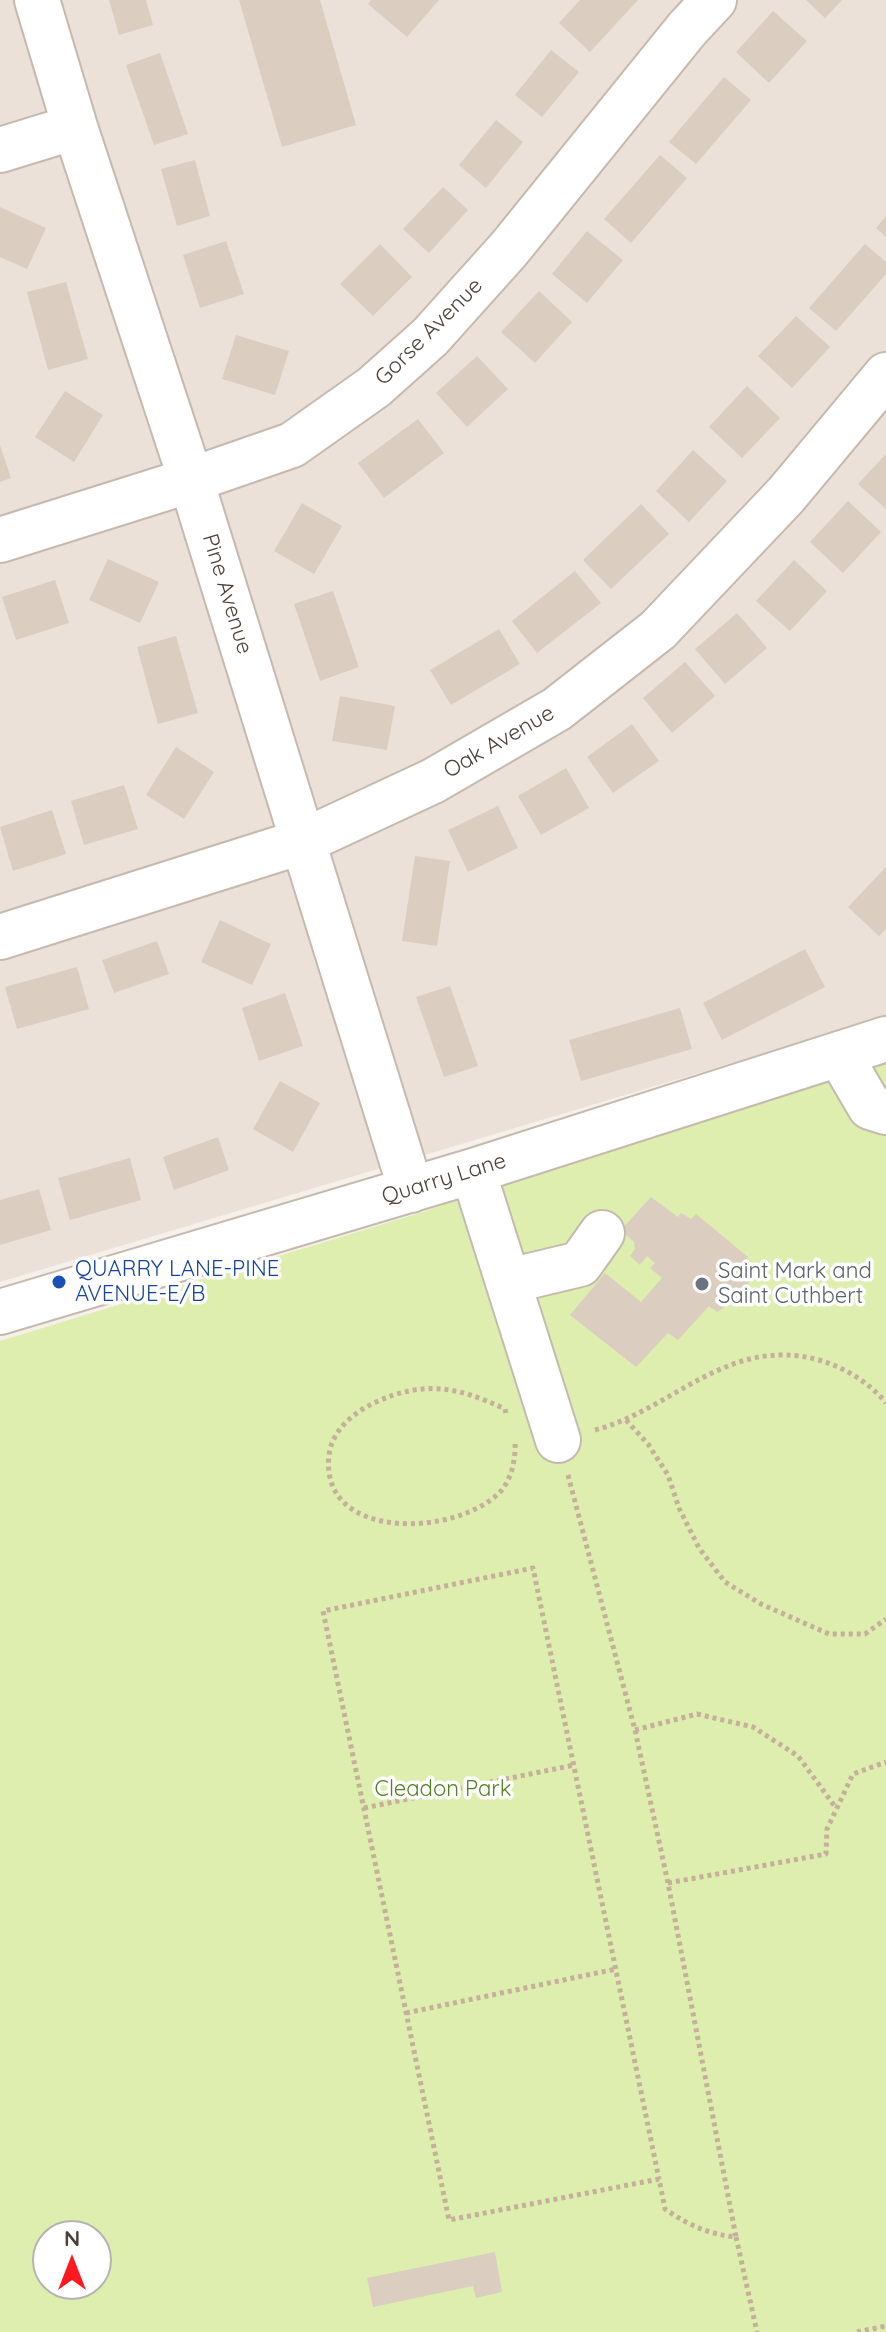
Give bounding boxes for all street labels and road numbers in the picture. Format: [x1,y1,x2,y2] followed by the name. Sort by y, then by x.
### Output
[370,273,488,391] street label: Gorse Avenue
[196,531,258,657] street label: Pine Avenue
[439,700,559,784] street label: Oak Avenue
[379,1148,509,1210] street label: Quarry Lane

